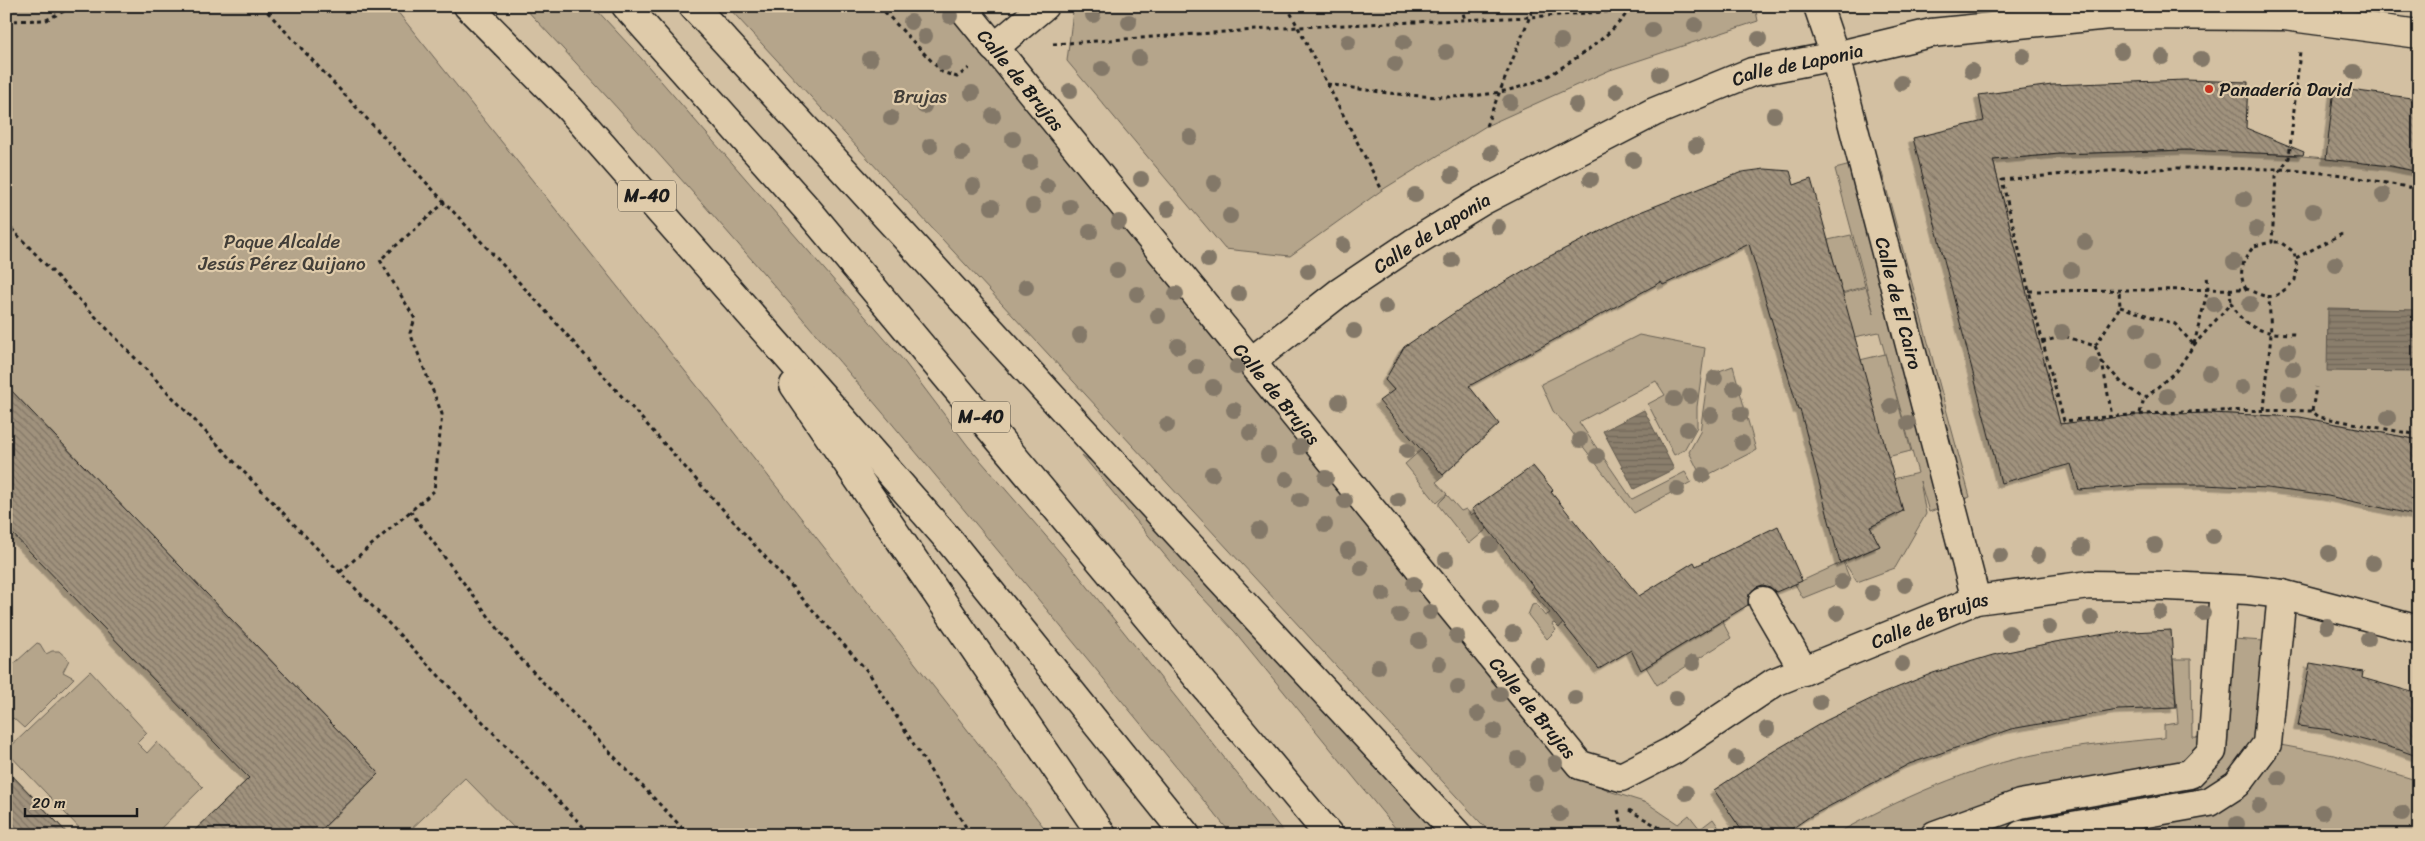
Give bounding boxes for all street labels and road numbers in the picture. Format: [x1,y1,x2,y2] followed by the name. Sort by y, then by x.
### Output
[968,21,1073,139] street label: Calle de Brujas
[1726,34,1867,96] street label: Calle de Laponia
[618,180,676,212] road number: M-40
[1366,183,1497,283] street label: Calle de Laponia
[1866,233,1932,373] street label: Calle de El Cairo
[1224,335,1329,453] street label: Calle de Brujas
[952,402,1010,432] road number: M-40
[1866,583,1990,658] street label: Calle de Brujas
[1480,649,1585,767] street label: Calle de Brujas

